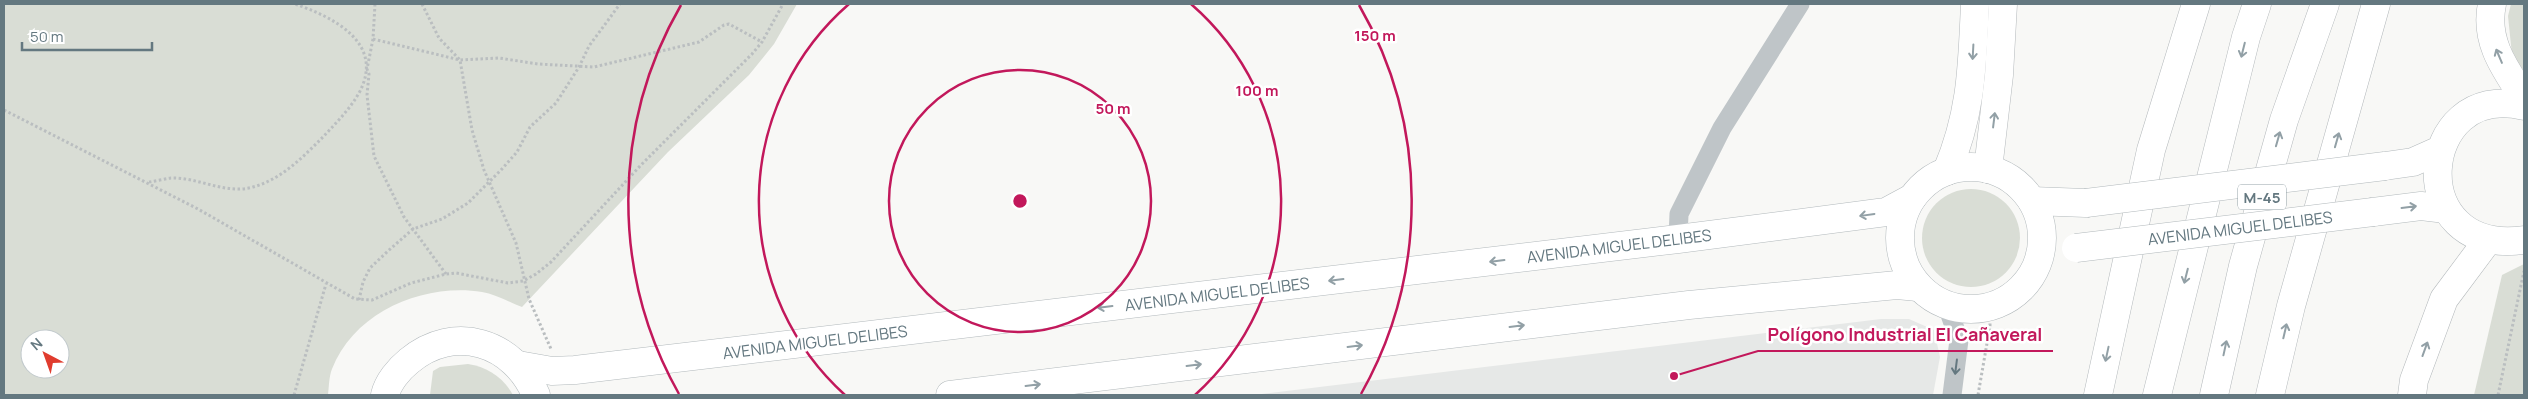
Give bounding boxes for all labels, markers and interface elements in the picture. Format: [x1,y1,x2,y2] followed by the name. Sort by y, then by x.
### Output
[22,20,152,52] scale bar
[1354,25,1396,46] text: 150 m
[30,26,64,47] text: 50 m
[2237,42,2247,58] one-way arrow
[1968,44,1977,60] one-way arrow
[2494,49,2503,64] one-way arrow
[1236,80,1278,101] text: 100 m
[1095,98,1131,119] text: 50 m
[1989,113,1999,129] one-way arrow
[2274,132,2284,148] one-way arrow
[2333,132,2342,148] one-way arrow
[2238,184,2286,210] road number: M-45
[1011,192,1029,210] centre of rings
[2401,202,2417,212] one-way arrow
[2146,206,2334,250] street label: AVENIDA MIGUEL DELIBES
[1859,210,1875,220] one-way arrow
[1525,224,1713,268] street label: AVENIDA MIGUEL DELIBES
[1490,256,1506,266] one-way arrow
[2181,267,2191,283] one-way arrow
[1123,272,1311,316] street label: AVENIDA MIGUEL DELIBES
[1328,275,1344,285] one-way arrow
[1097,302,1113,312] one-way arrow
[1758,318,2053,351] callout: Polígono Industrial El Cañaveral
[721,320,909,364] street label: AVENIDA MIGUEL DELIBES
[1508,321,1524,331] one-way arrow
[1768,322,2042,346] text: Polígono Industrial El Cañaveral
[2281,323,2290,339] one-way arrow
[20,329,70,379] north arrow
[26,333,46,354] text: N
[2221,340,2230,356] one-way arrow
[1347,341,1363,351] one-way arrow
[2421,341,2430,357] one-way arrow
[2101,346,2111,362] one-way arrow
[1951,359,1961,375] one-way arrow
[1186,360,1202,370] one-way arrow
[1025,380,1041,390] one-way arrow

